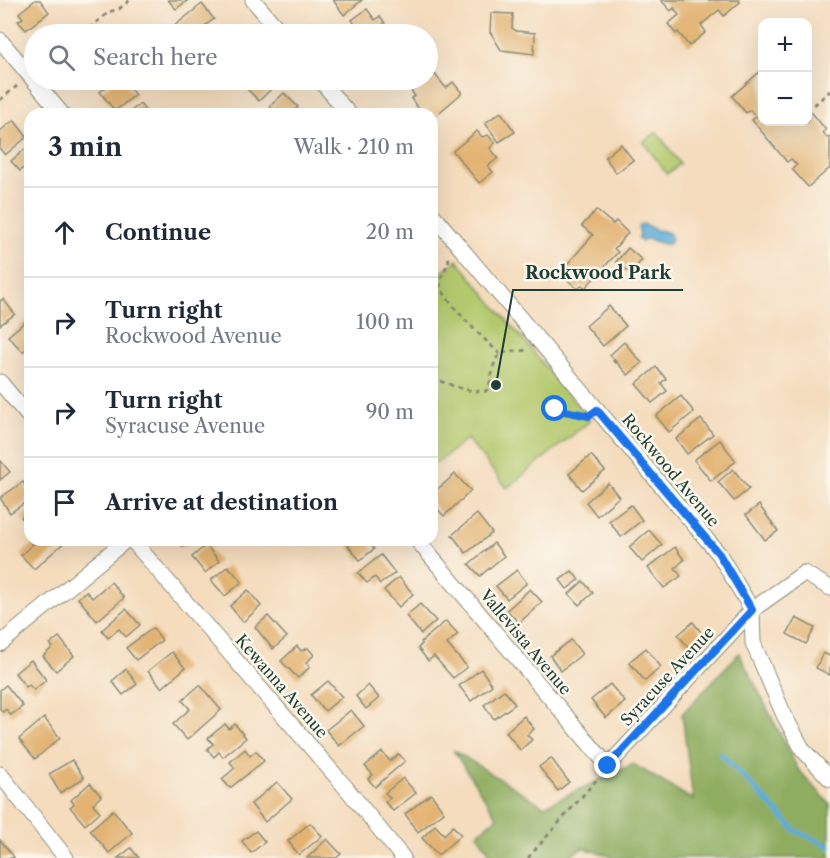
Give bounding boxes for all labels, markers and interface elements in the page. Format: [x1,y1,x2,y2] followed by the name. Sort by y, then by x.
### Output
[758,18,812,126] map controls
[758,18,812,72] button: +
[24,24,438,90] search box
[45,41,78,74] icon: search
[93,44,218,71] text: Search here
[758,72,812,126] button: −
[48,131,122,163] text: 3 min
[293,135,414,159] text: Walk · 210 m
[48,216,81,249] icon: ahead
[105,219,211,246] text: Continue
[366,220,414,244] text: 20 m
[513,254,683,290] callout: Rockwood Park
[525,262,672,284] text: Rockwood Park
[105,297,223,324] text: Turn right
[48,306,81,339] icon: right
[356,310,414,334] text: 100 m
[105,324,282,348] text: Rockwood Avenue
[105,387,223,414] text: Turn right
[541,395,567,421] route start
[48,396,81,429] icon: right
[366,400,414,424] text: 90 m
[618,409,724,531] street label: Rockwood Avenue
[105,414,265,438] text: Syracuse Avenue
[48,486,81,519] icon: arrive
[105,489,338,516] text: Arrive at destination
[475,584,576,699] street label: Vallevista Avenue
[616,622,718,730] street label: Syracuse Avenue
[232,630,332,742] street label: Kewanna Avenue
[594,752,620,778] route end

